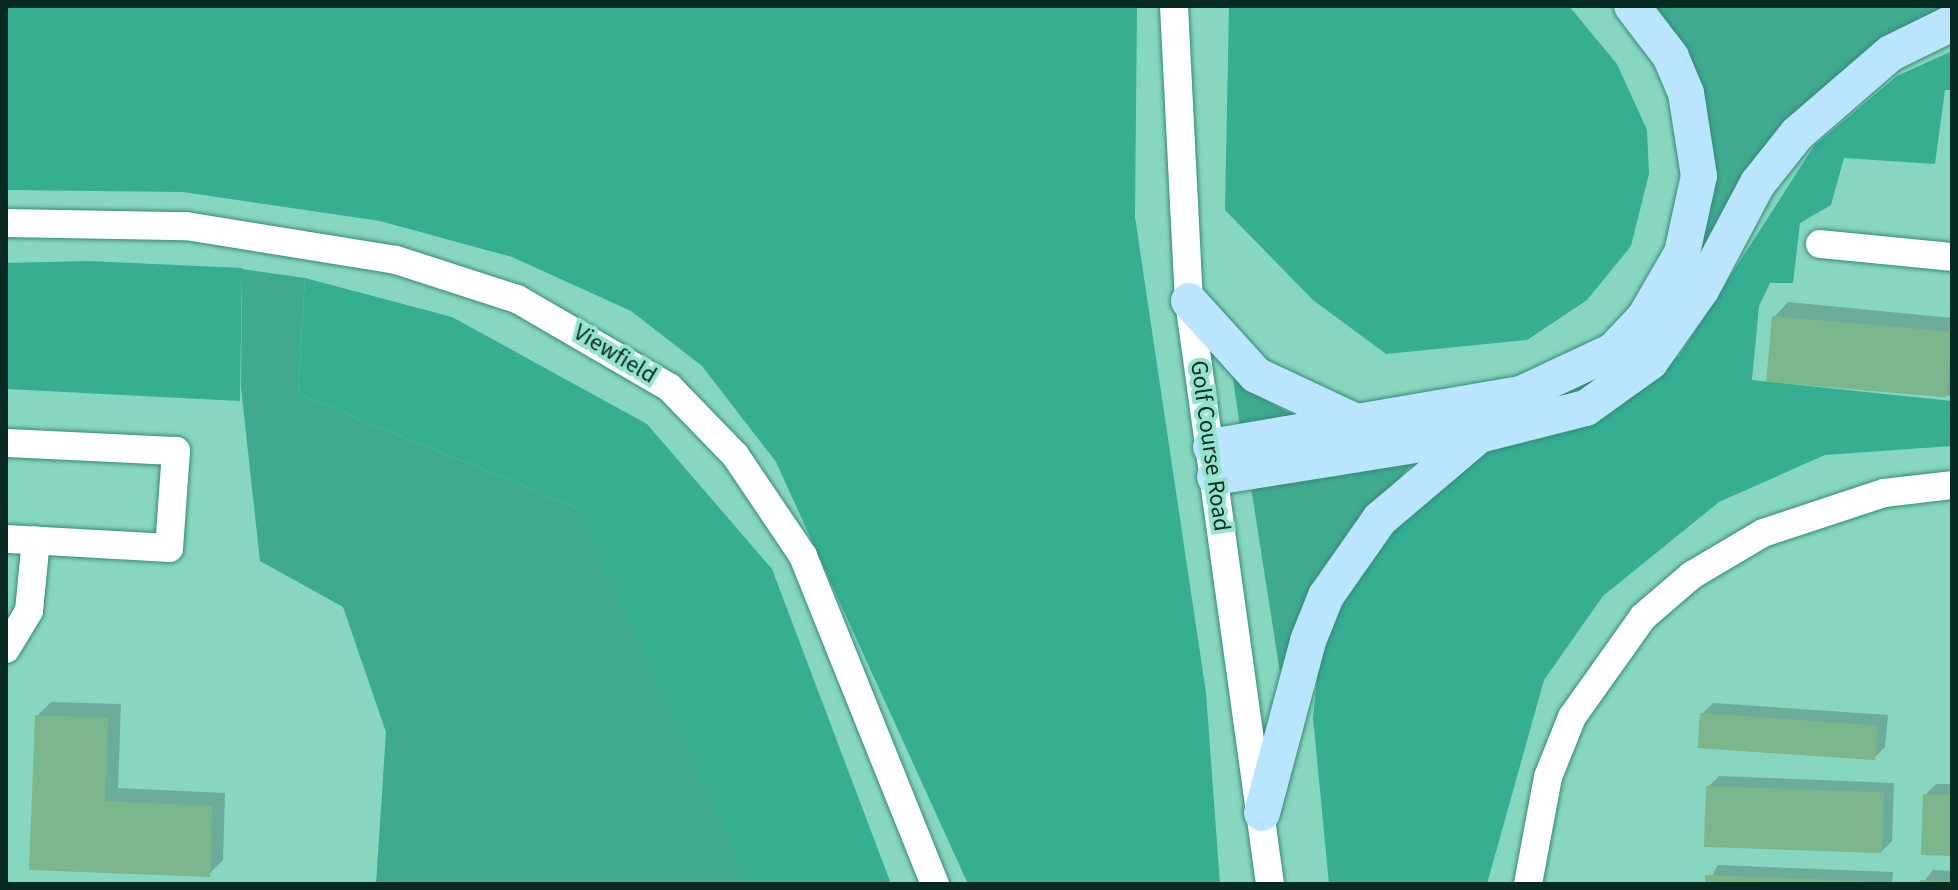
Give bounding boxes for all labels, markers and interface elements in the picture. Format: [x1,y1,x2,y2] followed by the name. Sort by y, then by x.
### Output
[568,318,662,390] street label: Viewfield
[1184,359,1236,533] street label: Golf Course Road

